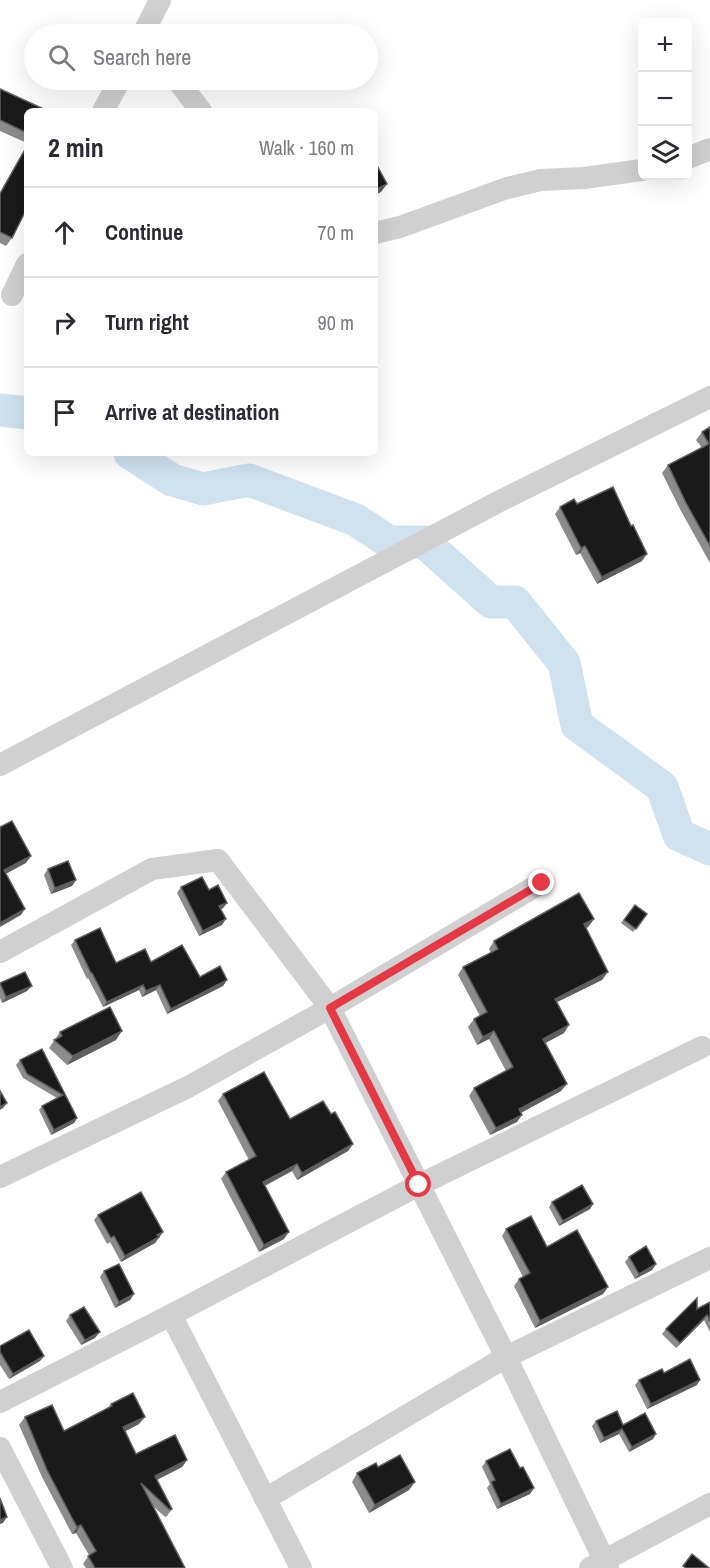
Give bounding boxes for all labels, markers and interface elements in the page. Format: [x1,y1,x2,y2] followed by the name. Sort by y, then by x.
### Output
[638,18,692,180] map controls
[638,18,692,72] button: +
[24,24,378,90] search box
[45,41,78,74] icon: search
[93,42,191,72] text: Search here
[638,72,692,126] button: −
[638,126,692,180] button: layers
[48,130,104,165] text: 2 min
[259,134,354,161] text: Walk · 160 m
[48,216,81,249] icon: ahead
[105,217,183,247] text: Continue
[318,219,354,246] text: 70 m
[48,306,81,339] icon: right
[105,307,189,337] text: Turn right
[318,309,354,336] text: 90 m
[48,396,81,429] icon: arrive
[105,397,279,427] text: Arrive at destination
[528,869,554,895] route end
[405,1171,431,1197] route start

